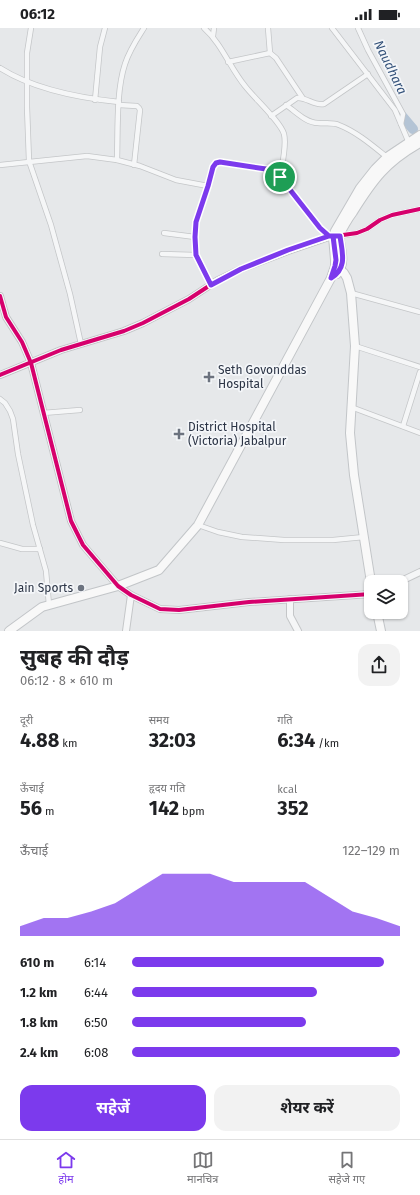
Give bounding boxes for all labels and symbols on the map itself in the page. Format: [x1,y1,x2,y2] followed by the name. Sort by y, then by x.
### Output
[371,38,410,97] water label: Naudhara
[263,160,297,194] pin
[218,363,307,391] place label: Seth Govonddas Hospital
[203,371,215,383] marker: Seth Govonddas Hospital
[188,420,287,448] place label: District Hospital (Victoria) Jabalpur
[173,428,185,440] marker: District Hospital (Victoria) Jabalpur
[14,581,73,595] place label: Jain Sports
[76,583,86,593] marker: Jain Sports

